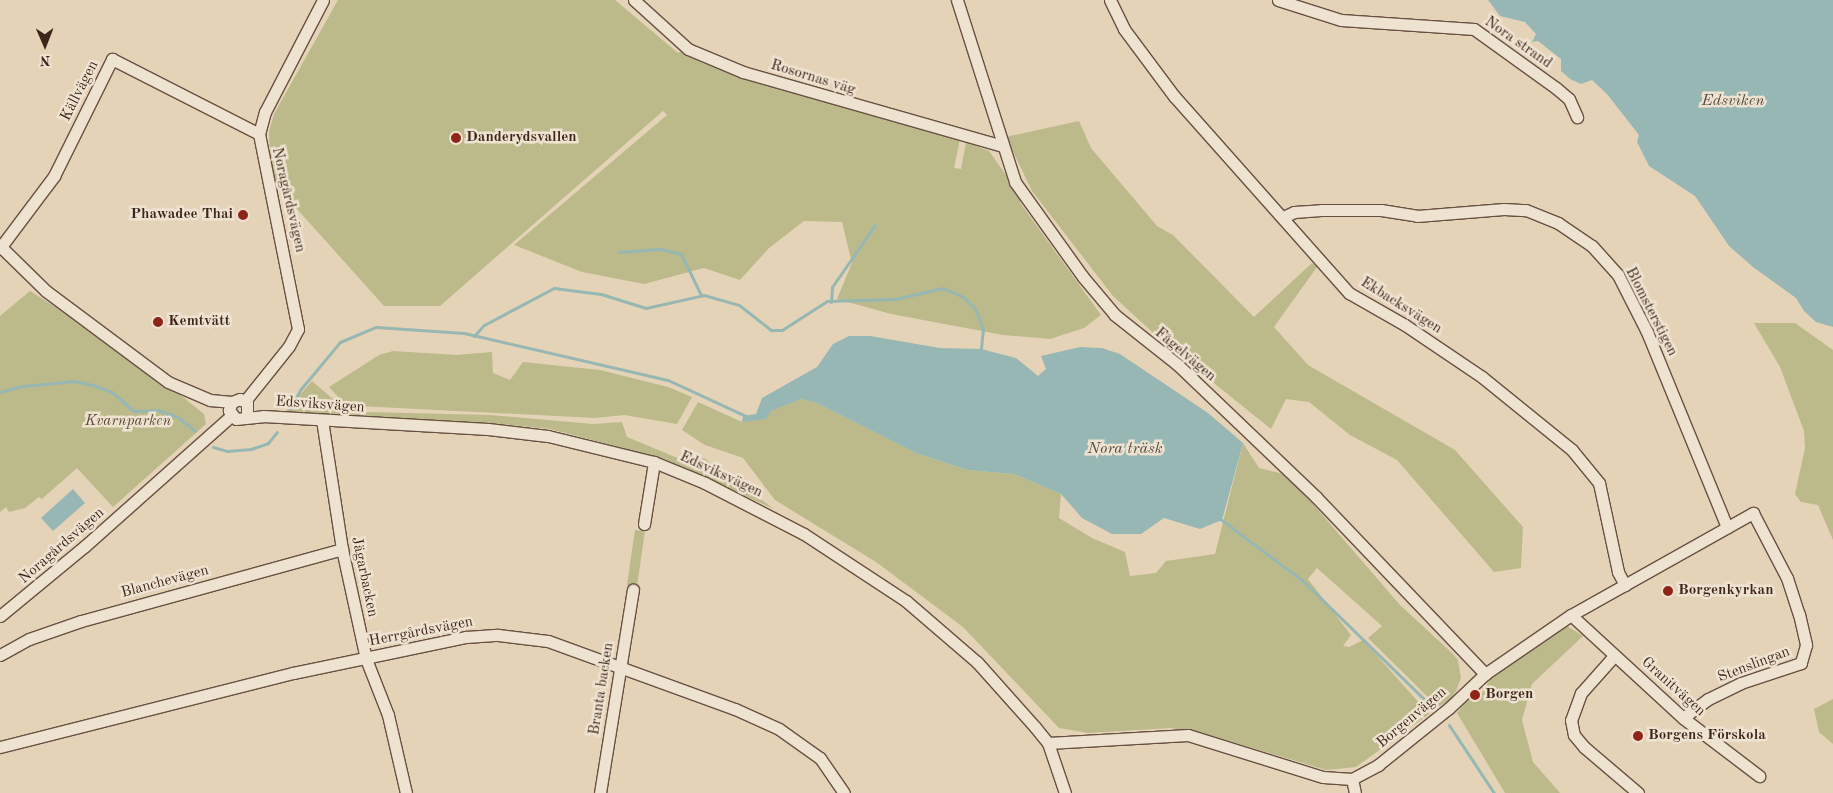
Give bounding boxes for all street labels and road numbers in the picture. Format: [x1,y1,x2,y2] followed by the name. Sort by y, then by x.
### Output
[1481,13,1555,73] street label: Nora strand
[768,57,858,99] street label: Rosornas väg
[57,58,103,124] street label: Källvägen
[267,146,309,254] street label: Noragårdsvägen
[1621,264,1681,360] street label: Blomsterstigen
[1357,274,1445,338] street label: Ekbacksvägen
[1151,324,1219,386] street label: Fågelvägen
[275,393,365,417] street label: Edsviksvägen
[677,448,765,502] street label: Edsviksvägen
[16,504,108,588] street label: Noragårdsvägen
[347,535,381,619] street label: Jägarbacken
[119,562,211,602] street label: Blanchevägen
[368,613,474,651] street label: Herrgårdsvägen
[586,642,618,736] street label: Branta backen
[1715,643,1793,687] street label: Stenslingan
[1637,653,1709,721] street label: Granitvägen
[1373,684,1451,752] street label: Borgenvägen

